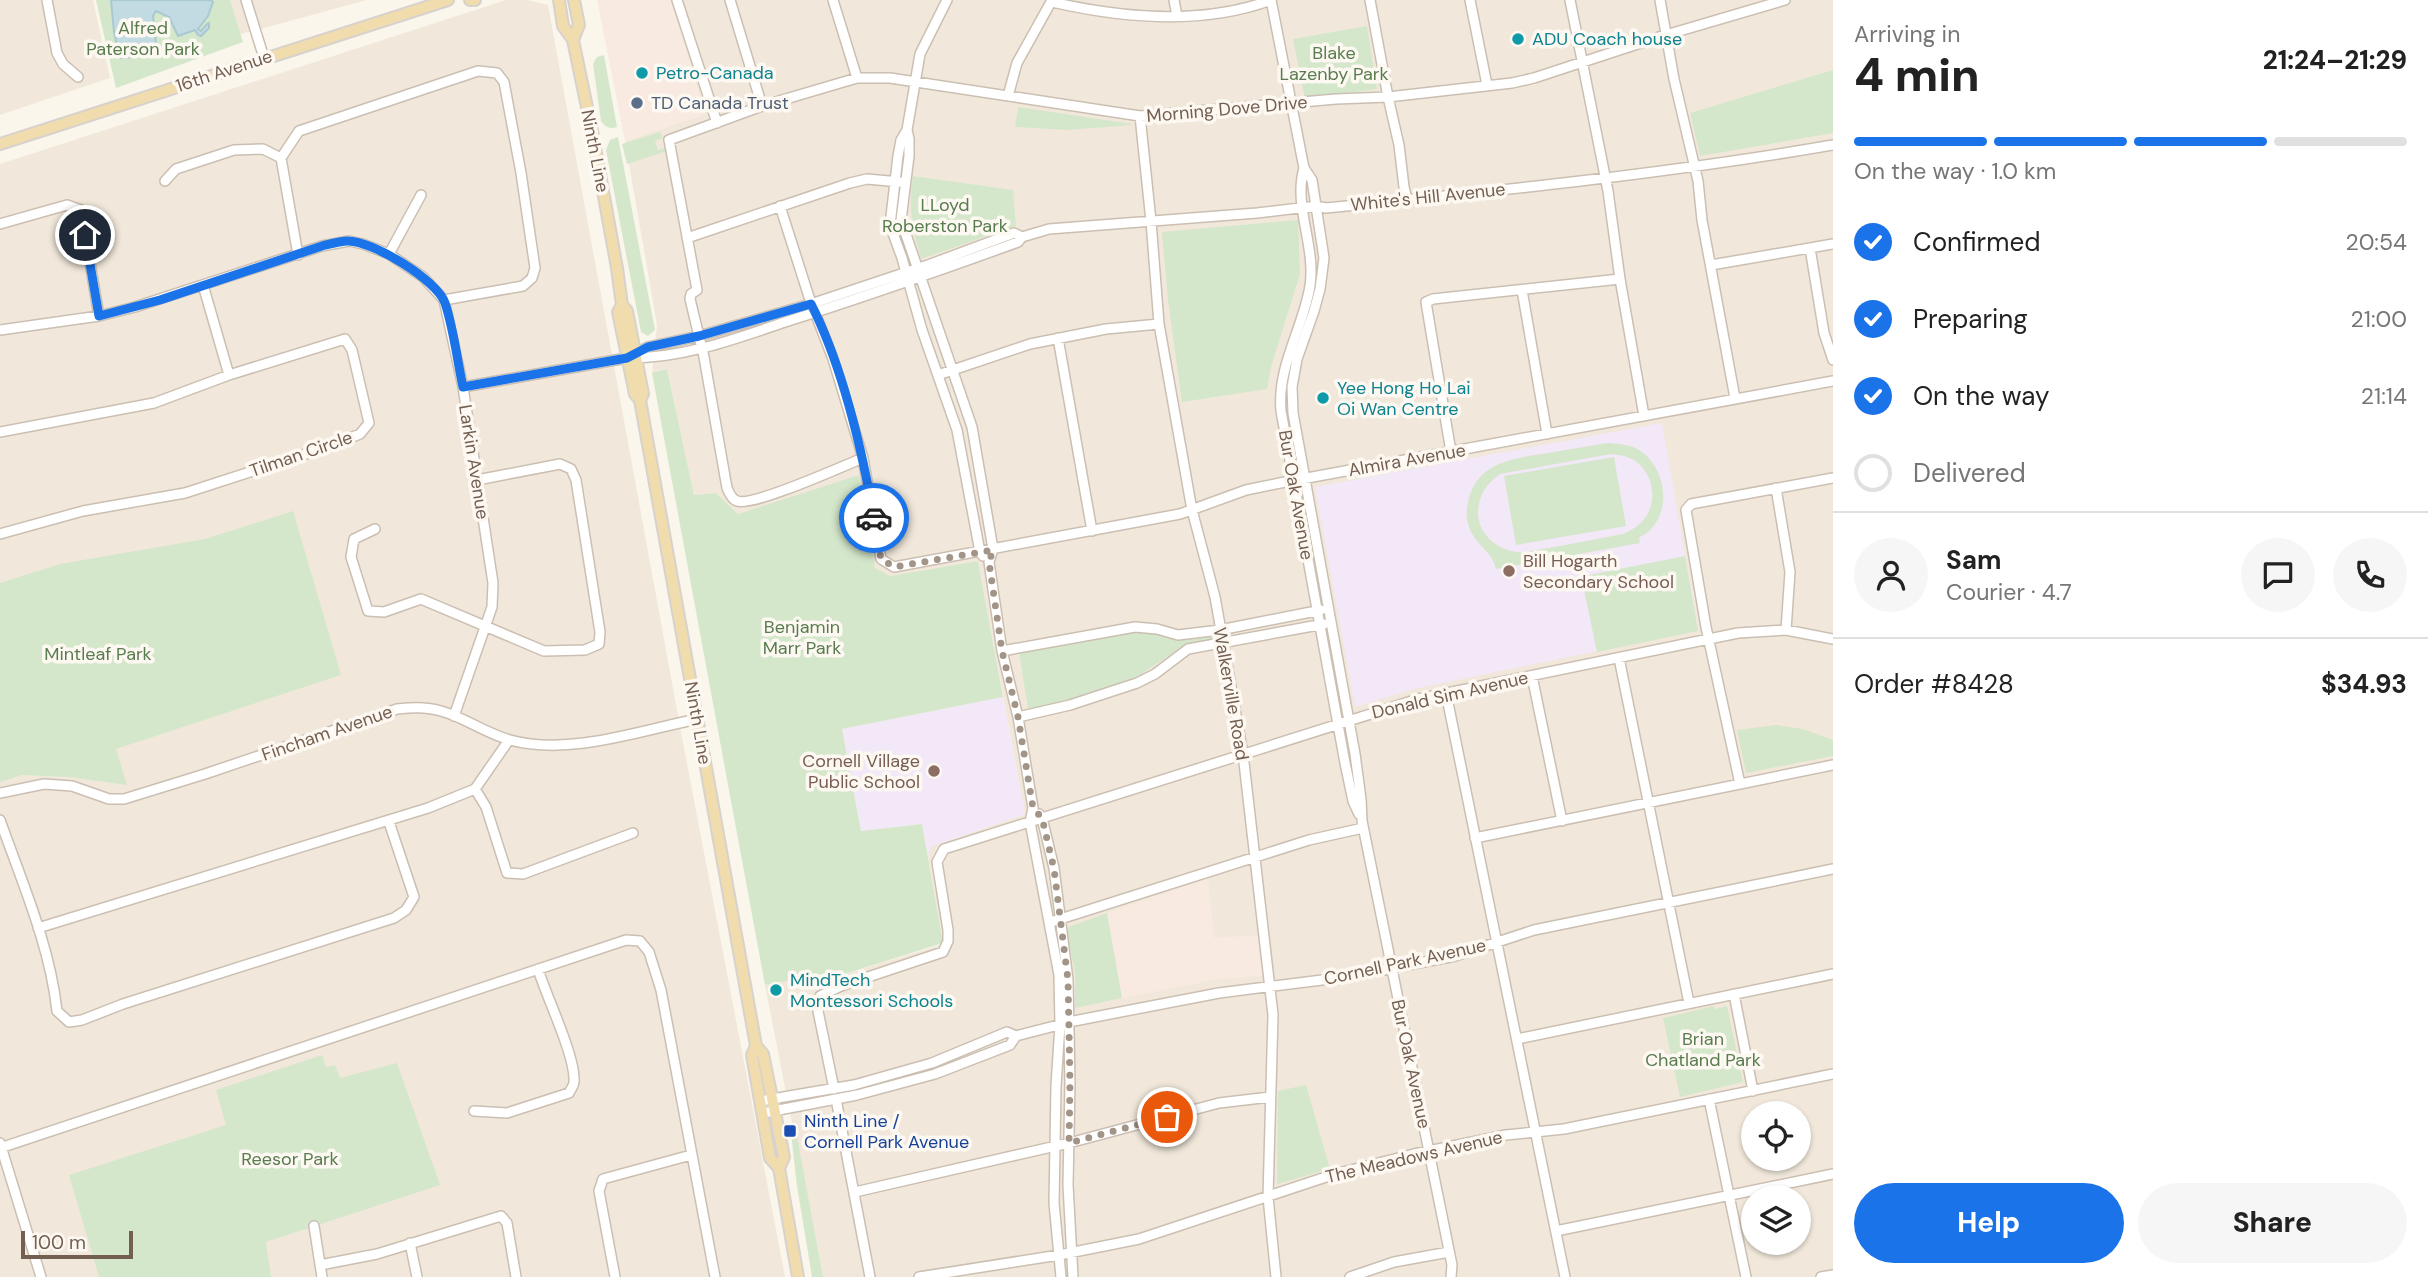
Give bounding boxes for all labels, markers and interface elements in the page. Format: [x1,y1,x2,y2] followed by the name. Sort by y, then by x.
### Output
[86,16,200,61] park label: Alfred Paterson Park
[1854,19,1960,49] text: Arriving in
[1532,27,1682,51] place label: ADU Coach house
[1510,31,1526,47] marker: ADU Coach house
[1280,41,1388,86] park label: Blake Lazenby Park
[2263,43,2407,77] text: 21:24–21:29
[173,44,275,98] street label: 16th Avenue
[1854,45,1980,105] text: 4 min
[656,61,774,85] place label: Petro-Canada
[634,65,650,81] marker: Petro-Canada
[1145,90,1309,128] street label: Morning Dove Drive
[651,91,789,115] place label: TD Canada Trust
[629,95,645,111] marker: TD Canada Trust
[575,108,615,194] street label: Ninth Line
[1854,156,2056,186] text: On the way · 1.0 km
[1349,177,1507,217] street label: White's Hill Avenue
[882,193,1008,238] park label: LLoyd Roberston Park
[55,205,115,265] pin
[66,216,104,254] icon: home
[1854,223,1892,261] icon: check
[1913,225,2040,259] text: Confirmed
[2346,227,2407,257] text: 20:54
[1854,300,1892,338] icon: check
[1913,302,2028,336] text: Preparing
[2350,304,2407,334] text: 21:00
[1337,376,1471,421] place label: Yee Hong Ho Lai Oi Wan Centre
[1854,377,1892,415] icon: check
[1913,379,2049,413] text: On the way
[2361,381,2407,411] text: 21:14
[1315,390,1331,406] marker: Yee Hong Ho Lai Oi Wan Centre
[453,403,495,521] street label: Larkin Avenue
[246,425,356,483] street label: Tilman Circle
[1273,428,1319,562] street label: Bur Oak Avenue
[1346,438,1468,482] street label: Almira Avenue
[1913,456,2026,490] text: Delivered
[839,483,909,553] courier
[855,499,893,537] icon: car
[1854,538,1928,612] button: person
[2241,538,2315,612] button: chat
[2333,538,2407,612] button: phone
[1946,543,2001,577] text: Sam
[1523,549,1674,594] place label: Bill Hogarth Secondary School
[1501,563,1517,579] marker: Bill Hogarth Secondary School
[1946,577,2072,607] text: Courier · 4.7
[763,615,841,660] park label: Benjamin Marr Park
[1208,626,1254,762] street label: Walkerville Road
[44,642,152,666] park label: Mintleaf Park
[1369,665,1531,725] street label: Donald Sim Avenue
[1854,667,2014,701] text: Order #8428
[2321,667,2407,701] text: $34.93
[679,680,717,766] street label: Ninth Line
[258,699,396,767] street label: Fincham Avenue
[802,749,920,794] place label: Cornell Village Public School
[926,763,942,779] marker: Cornell Village Public School
[1322,933,1488,991] street label: Cornell Park Avenue
[790,968,953,1013] place label: MindTech Montessori Schools
[768,982,784,998] marker: MindTech Montessori Schools
[1386,997,1436,1131] street label: Bur Oak Avenue
[1645,1027,1761,1072] park label: Brian Chatland Park
[1137,1087,1197,1147] pin
[1148,1098,1186,1136] icon: bag
[1741,1101,1811,1255] map controls
[1741,1101,1811,1171] button: locate
[804,1109,969,1154] place label: Ninth Line / Cornell Park Avenue
[782,1123,798,1139] marker: Ninth Line / Cornell Park Avenue
[1323,1125,1505,1189] street label: The Meadows Avenue
[241,1147,339,1171] park label: Reesor Park
[1854,1183,2124,1263] button: Help
[2138,1183,2407,1263] button: Share
[1741,1185,1811,1255] button: layers
[21,1228,133,1260] scale bar
[32,1230,86,1255] text: 100 m

